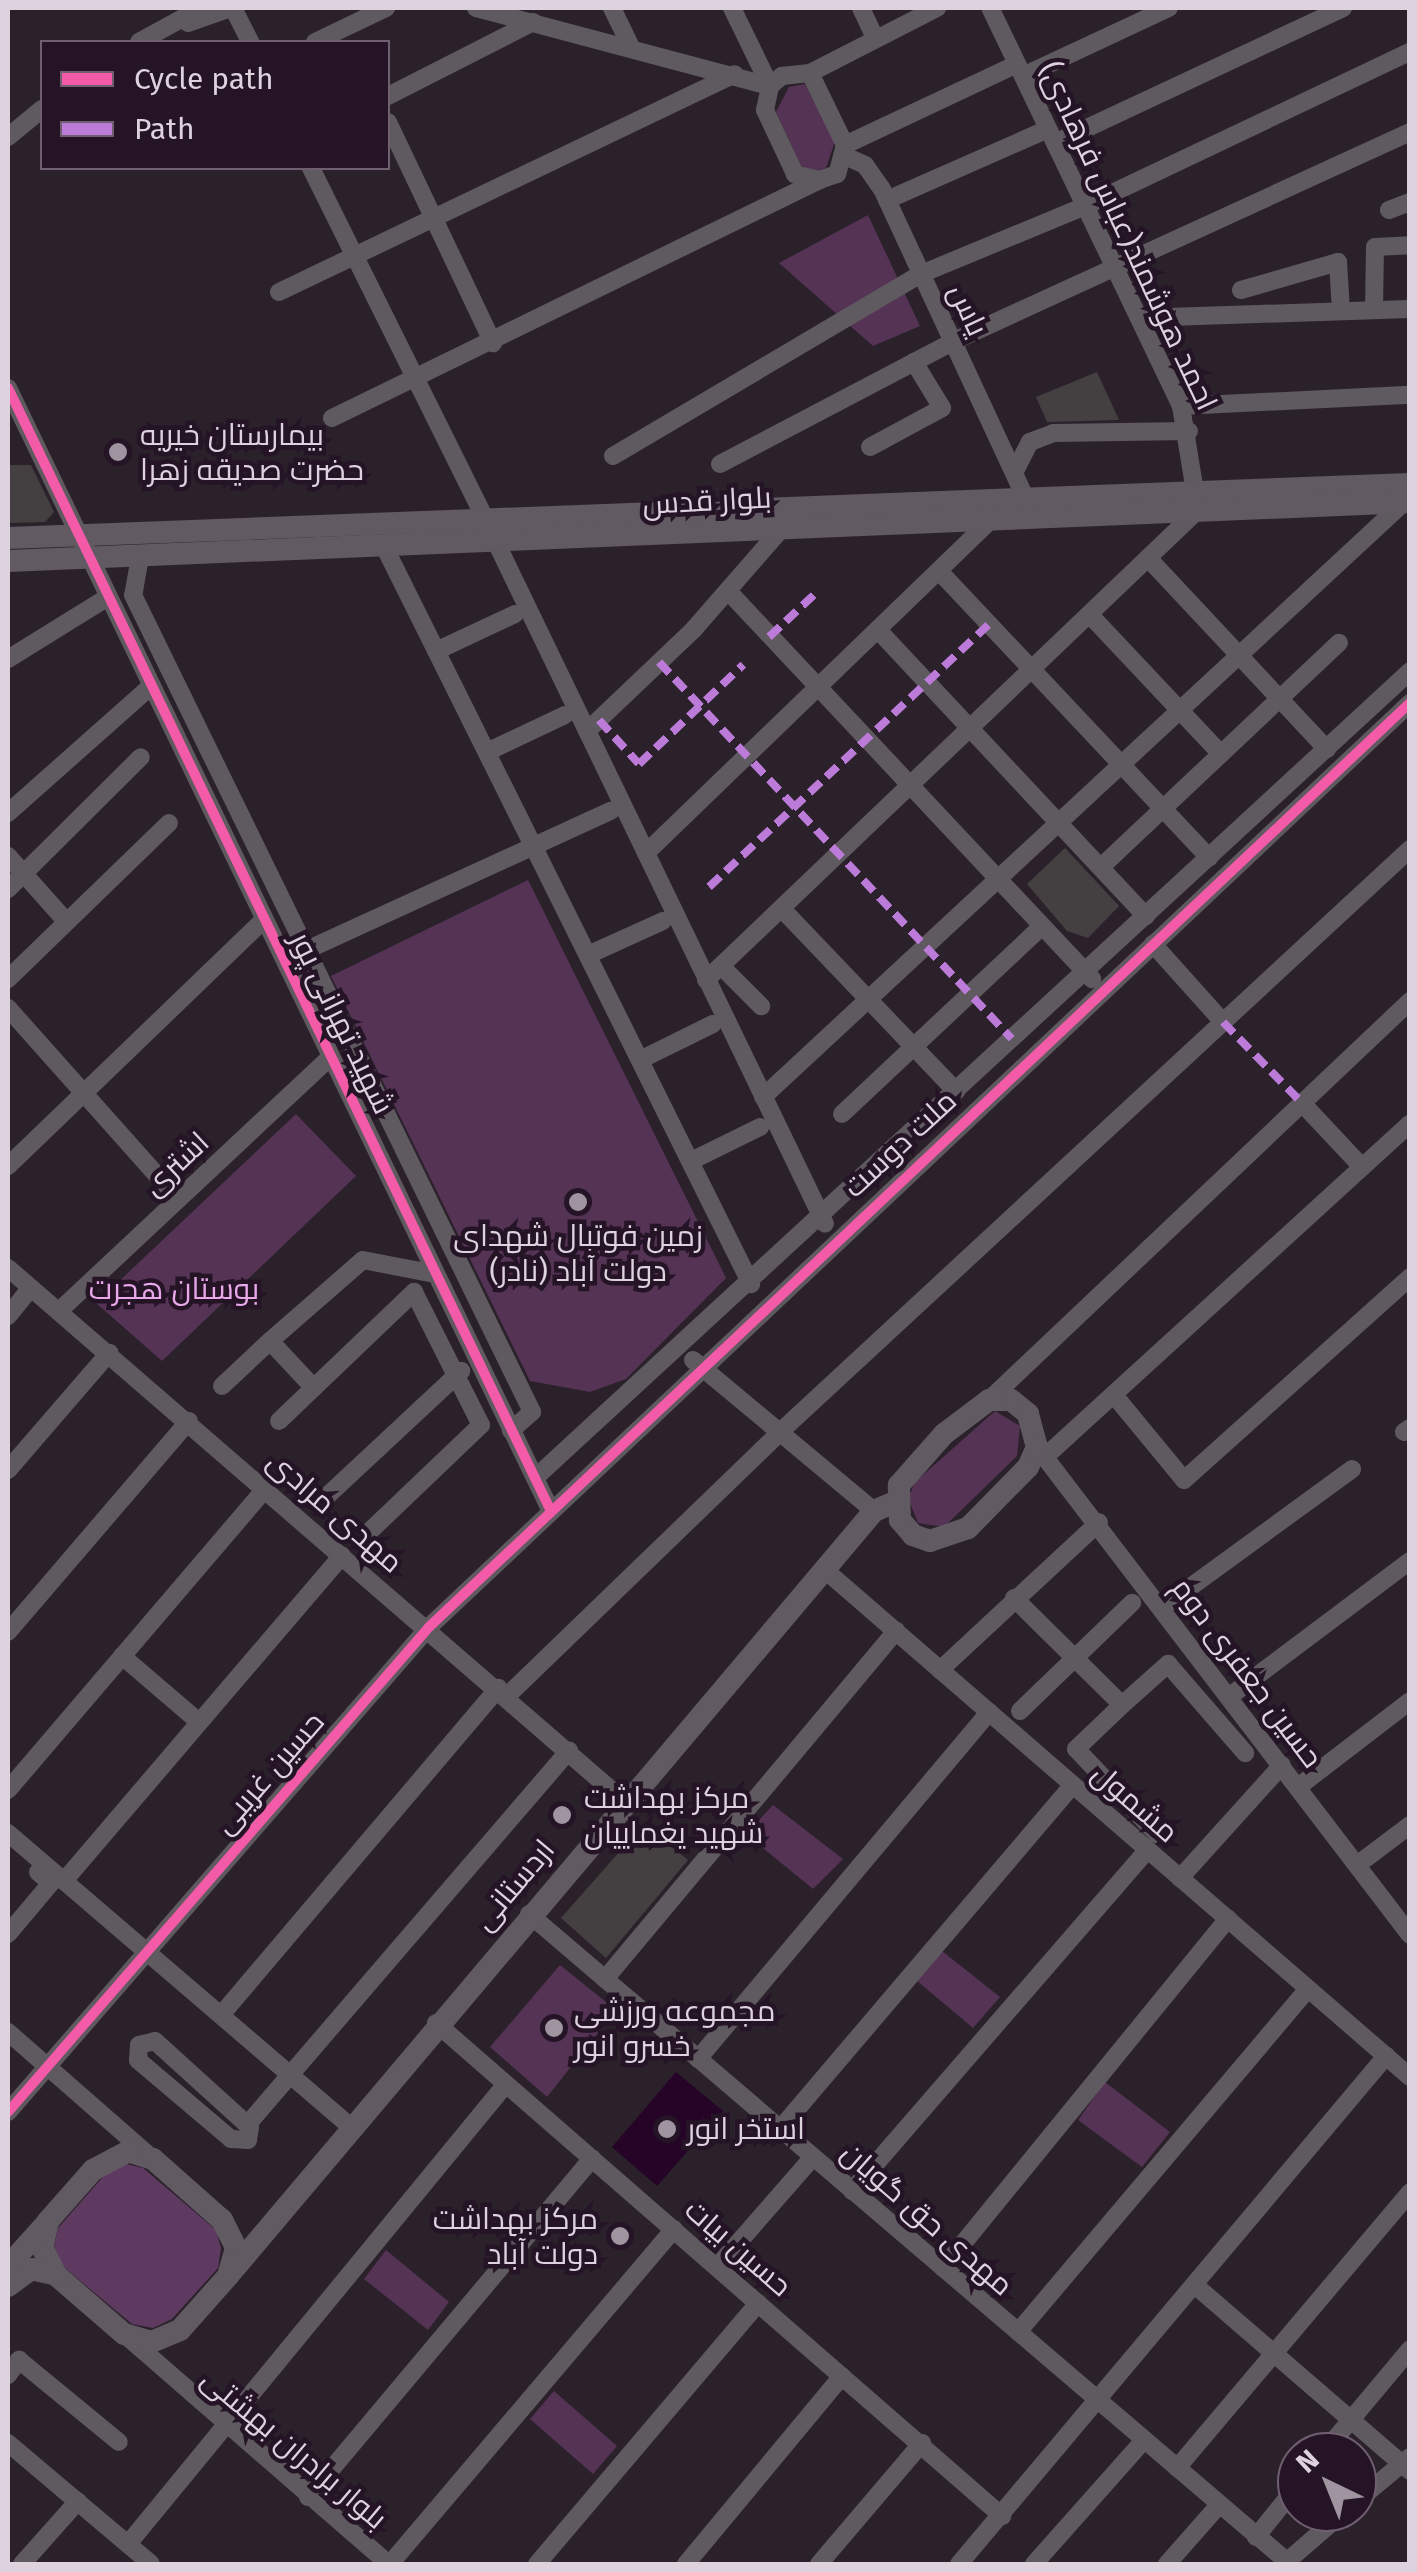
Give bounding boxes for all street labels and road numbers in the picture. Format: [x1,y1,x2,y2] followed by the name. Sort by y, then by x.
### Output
[1031,56,1225,416] street label: احمد هوشمند(عباس فرهادی)
[940,278,996,342] street label: یاس
[642,480,772,522] street label: بلوار قدس
[282,926,402,1120] street label: شهید تهرانی پور
[836,1083,964,1205] street label: ملت دوست
[135,1124,217,1204] street label: اشتری
[260,1443,410,1581] street label: مهدی مرادی
[1164,1571,1330,1775] street label: حسین جعفری دوم
[206,1704,332,1842] street label: حسین غریبی
[1084,1756,1186,1850] street label: مشمول
[466,1832,562,1938] street label: اردستانی
[834,2135,1020,2303] street label: مهدی حق گویان
[677,2192,799,2304] street label: حسین بیات
[194,2361,394,2537] street label: بلوار برادران بهشتی

